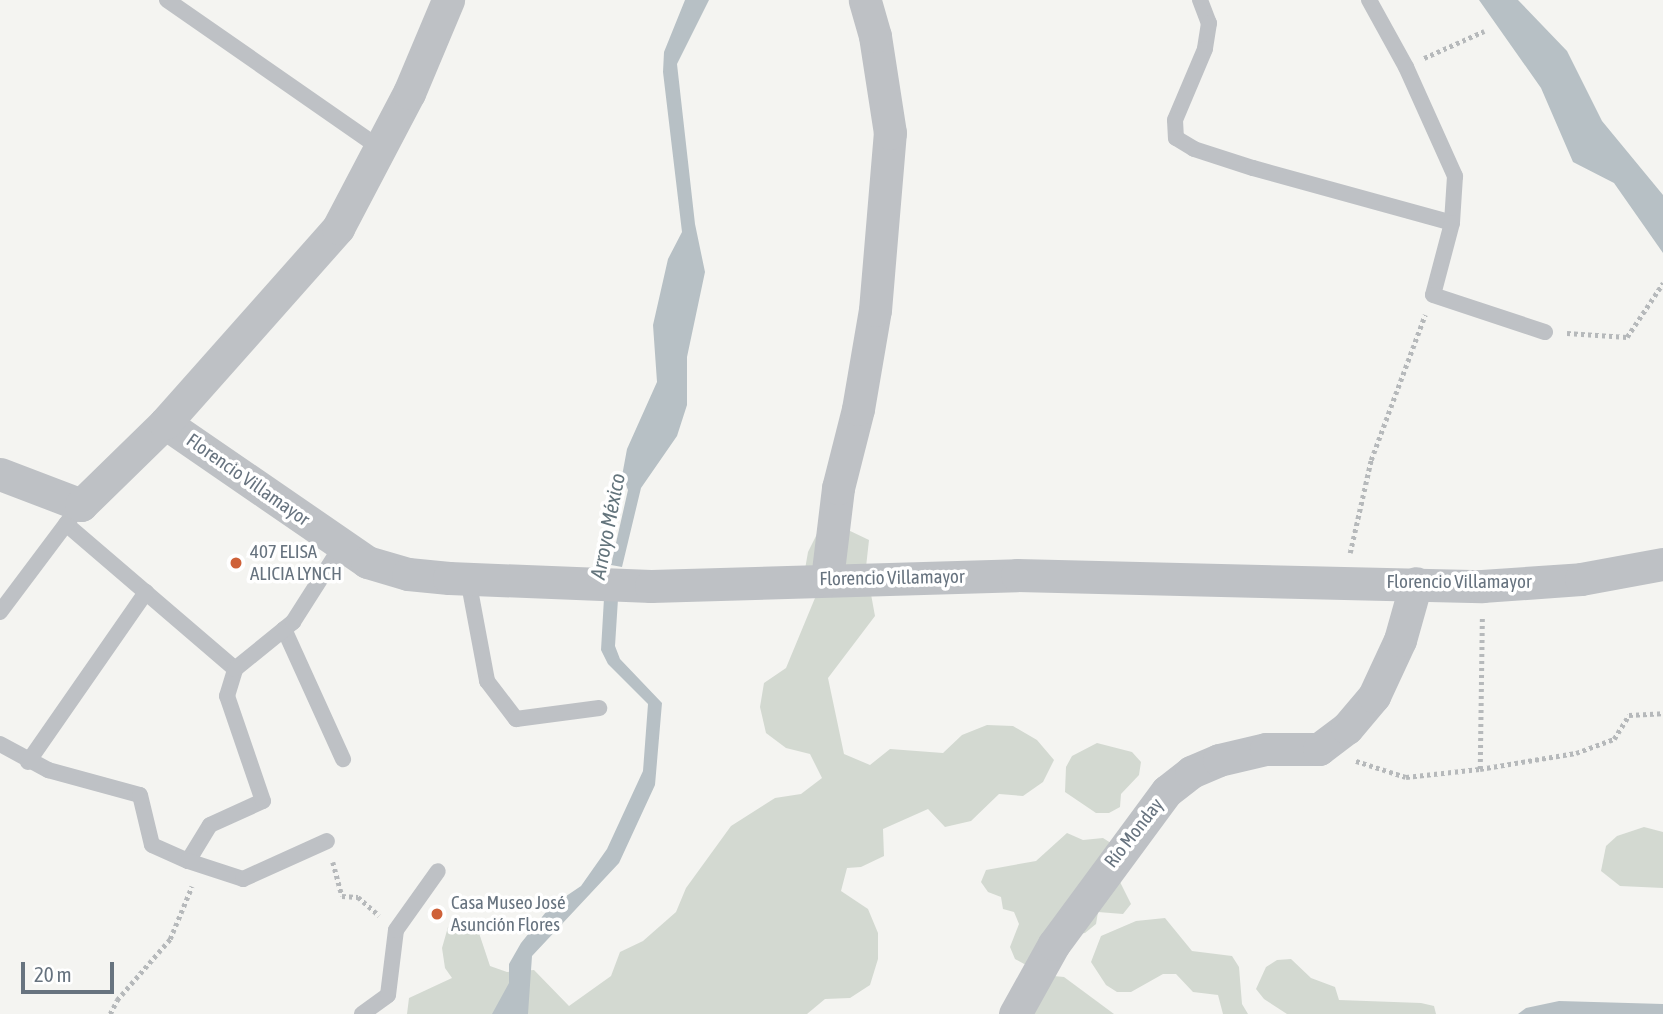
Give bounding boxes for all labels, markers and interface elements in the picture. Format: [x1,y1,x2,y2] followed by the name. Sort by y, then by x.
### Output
[182,429,314,531] street label: Florencio Villamayor
[584,471,630,581] water label: Arroyo México
[250,541,342,585] place label: 407 ELISA ALICIA LYNCH
[228,555,244,571] marker: 407 ELISA ALICIA LYNCH
[819,565,965,591] street label: Florencio Villamayor
[1386,571,1532,593] street label: Florencio Villamayor
[1100,794,1168,872] street label: Río Monday
[451,892,566,936] place label: Casa Museo José Asunción Flores
[429,906,445,922] marker: Casa Museo José Asunción Flores
[24,948,117,992] scale bar
[34,962,72,986] text: 20 m

